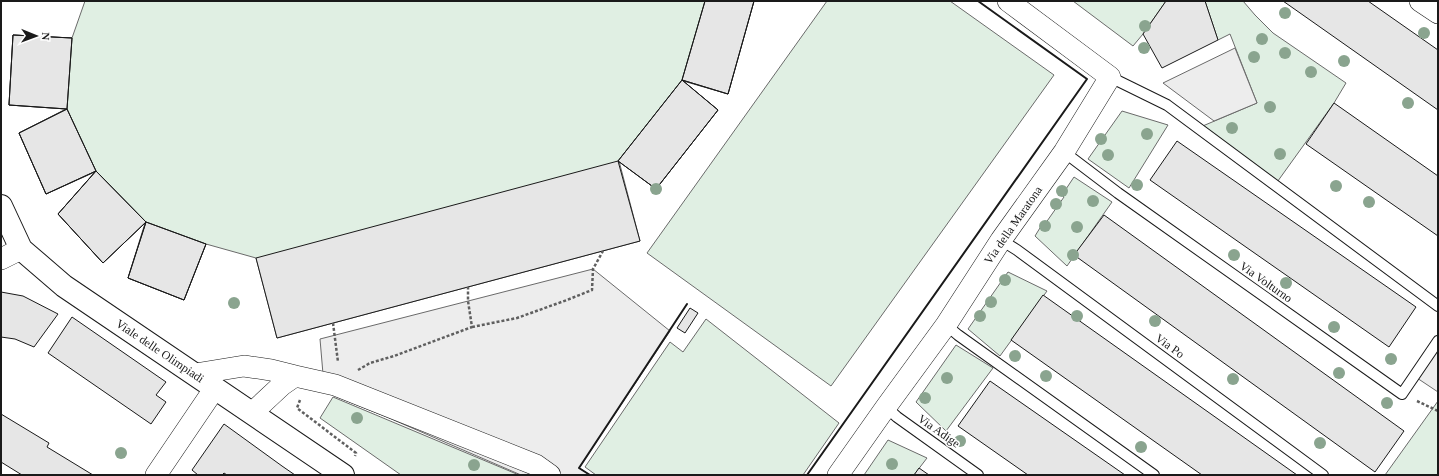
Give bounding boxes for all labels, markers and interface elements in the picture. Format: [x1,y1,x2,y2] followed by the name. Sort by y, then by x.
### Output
[16,16,56,56] north arrow
[40,32,52,40] text: N
[981,183,1045,267] street label: Via della Maratona
[1237,259,1295,305] street label: Via Volturno
[113,316,207,386] street label: Viale delle Olimpiadi
[1153,331,1187,361] street label: Via Po
[915,411,963,451] street label: Via Adige

